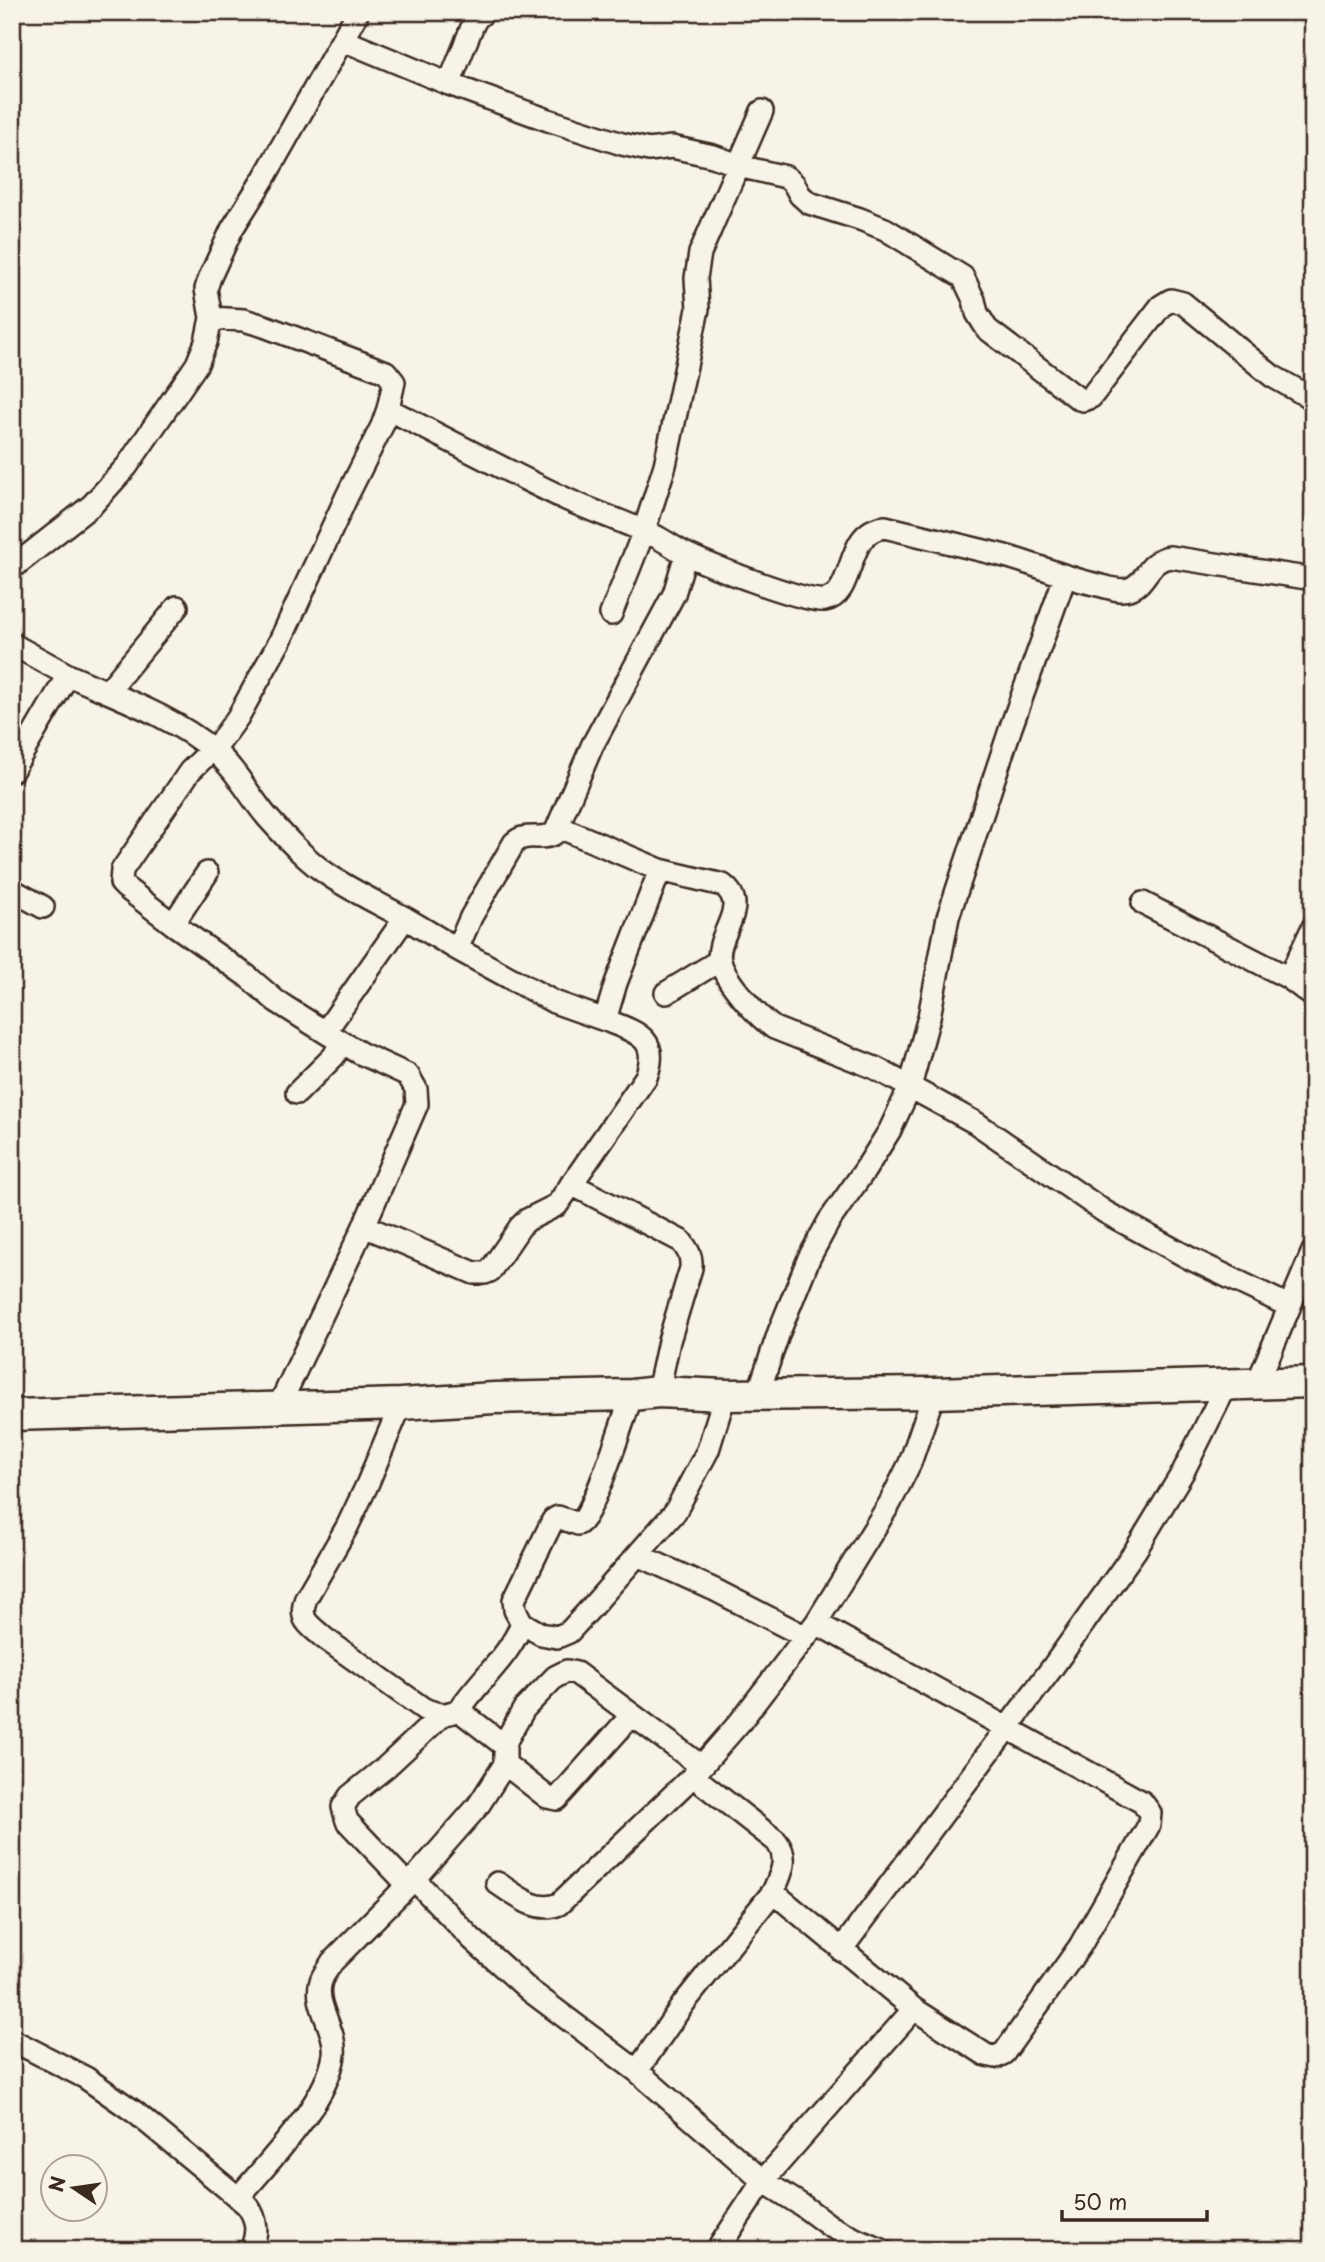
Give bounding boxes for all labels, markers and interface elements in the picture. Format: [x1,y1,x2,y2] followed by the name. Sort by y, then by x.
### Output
[38,2154,108,2224] north arrow
[41,2173,72,2194] text: N
[1062,2178,1208,2222] scale bar
[1073,2185,1127,2217] text: 50 m

